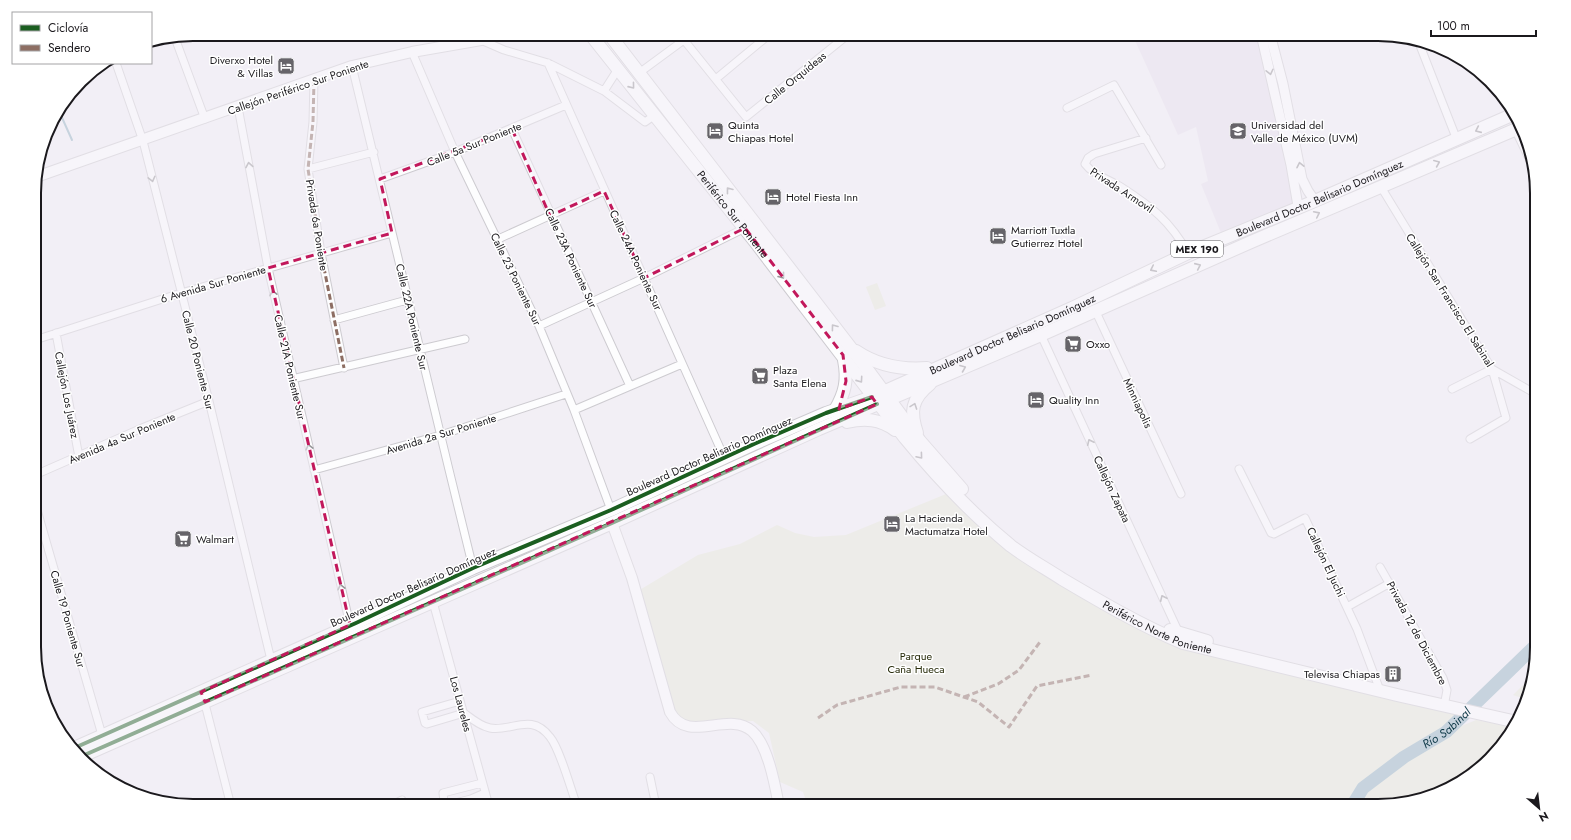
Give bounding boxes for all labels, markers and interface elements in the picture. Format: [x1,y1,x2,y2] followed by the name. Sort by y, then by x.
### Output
[12,12,152,64] legend
[1431,12,1536,38] scale bar
[1437,17,1470,35] text: 100 m
[48,19,89,37] text: Ciclovía
[48,39,91,57] text: Sendero
[761,48,830,108] street label: Calle Orquídeas
[210,52,274,81] place label: Diverxo Hotel & Villas
[225,55,371,119] street label: Callejón Periférico Sur Poniente
[276,56,296,76] hotel icon: Diverxo Hotel & Villas
[1265,69,1273,75] one-way arrow
[627,82,634,89] one-way arrow
[728,117,793,146] place label: Quinta Chiapas Hotel
[1251,117,1358,146] place label: Universidad del Valle de México (UVM)
[424,118,524,170] street label: Calle 5a Sur Poniente
[705,121,725,141] hotel icon: Quinta Chiapas Hotel
[1228,121,1248,141] school or university icon: Universidad del Valle de México (UVM)
[1475,125,1483,133] one-way arrow
[1233,155,1406,241] street label: Boulevard Doctor Belisario Domínguez
[1432,160,1440,168] one-way arrow
[245,162,254,168] one-way arrow
[1296,162,1304,169] one-way arrow
[1087,163,1157,217] street label: Privada Armovil
[693,167,773,261] street label: Periférico Sur Poniente
[147,175,156,182] one-way arrow
[302,178,332,272] street label: Privada 6a Poniente
[763,187,783,207] hotel icon: Hotel Fiesta Inn
[727,188,734,195] one-way arrow
[786,189,858,205] place label: Hotel Fiesta Inn
[541,205,601,311] street label: Calle 23A Poniente Sur
[606,207,666,313] street label: Calle 24A Poniente Sur
[1313,212,1321,219] one-way arrow
[1011,222,1082,251] place label: Marriott Tuxtla Gutierrez Hotel
[988,226,1008,246] hotel icon: Marriott Tuxtla Gutierrez Hotel
[487,230,546,328] street label: Calle 23 Poniente Sur
[1402,230,1498,370] street label: Callejón San Francisco El Sabinal
[1171,241,1223,257] road number: MEX 190
[158,261,268,307] street label: 6 Avenida Sur Poniente
[392,262,432,372] street label: Calle 22A Poniente Sur
[1194,263,1201,271] one-way arrow
[1150,265,1157,272] one-way arrow
[777,272,785,279] one-way arrow
[270,289,278,296] one-way arrow
[927,290,1098,378] street label: Boulevard Doctor Belisario Domínguez
[178,309,218,412] street label: Calle 20 Poniente Sur
[270,313,310,421] street label: Calle 21A Poniente Sur
[832,324,839,331] one-way arrow
[1063,334,1083,354] supermarket icon: Oxxo
[1086,336,1110,352] place label: Oxxo
[51,350,83,440] street label: Callejón Los Juárez
[773,362,827,391] place label: Plaza Santa Elena
[959,365,967,373] one-way arrow
[750,366,770,386] supermarket icon: Plaza Santa Elena
[1119,375,1157,431] street label: Minniapolis
[855,376,863,383] one-way arrow
[1026,390,1046,410] hotel icon: Quality Inn
[1049,392,1099,408] place label: Quality Inn
[910,402,918,409] one-way arrow
[66,408,178,468] street label: Avenida 4a Sur Poniente
[384,410,498,458] street label: Avenida 2a Sur Poniente
[624,412,794,500] street label: Boulevard Doctor Belisario Domínguez
[1087,438,1095,445] one-way arrow
[305,443,313,450] one-way arrow
[915,451,922,458] one-way arrow
[1089,453,1135,525] street label: Callejón Zapata
[905,510,988,539] place label: La Hacienda Mactumatza Hotel
[882,514,902,534] hotel icon: La Hacienda Mactumatza Hotel
[1303,524,1349,600] street label: Callejón El Juchi
[173,529,193,549] supermarket icon: Walmart
[196,531,234,547] place label: Walmart
[328,543,498,631] street label: Boulevard Doctor Belisario Domínguez
[46,569,90,670] street label: Calle 19 Poniente Sur
[1383,578,1451,688] street label: Privada 12 de Diciembre
[337,584,346,591] one-way arrow
[1160,594,1168,602] one-way arrow
[1100,596,1214,658] street label: Periférico Norte Poniente
[887,648,945,677] park label: Parque Caña Hueca
[1383,664,1403,684] building icon: Televisa Chiapas
[1304,666,1381,682] place label: Televisa Chiapas
[446,675,476,734] street label: Los Laureles
[1419,703,1476,753] water label: Río Sabinal
[1519,788,1559,828] north arrow
[1536,808,1551,826] text: N

